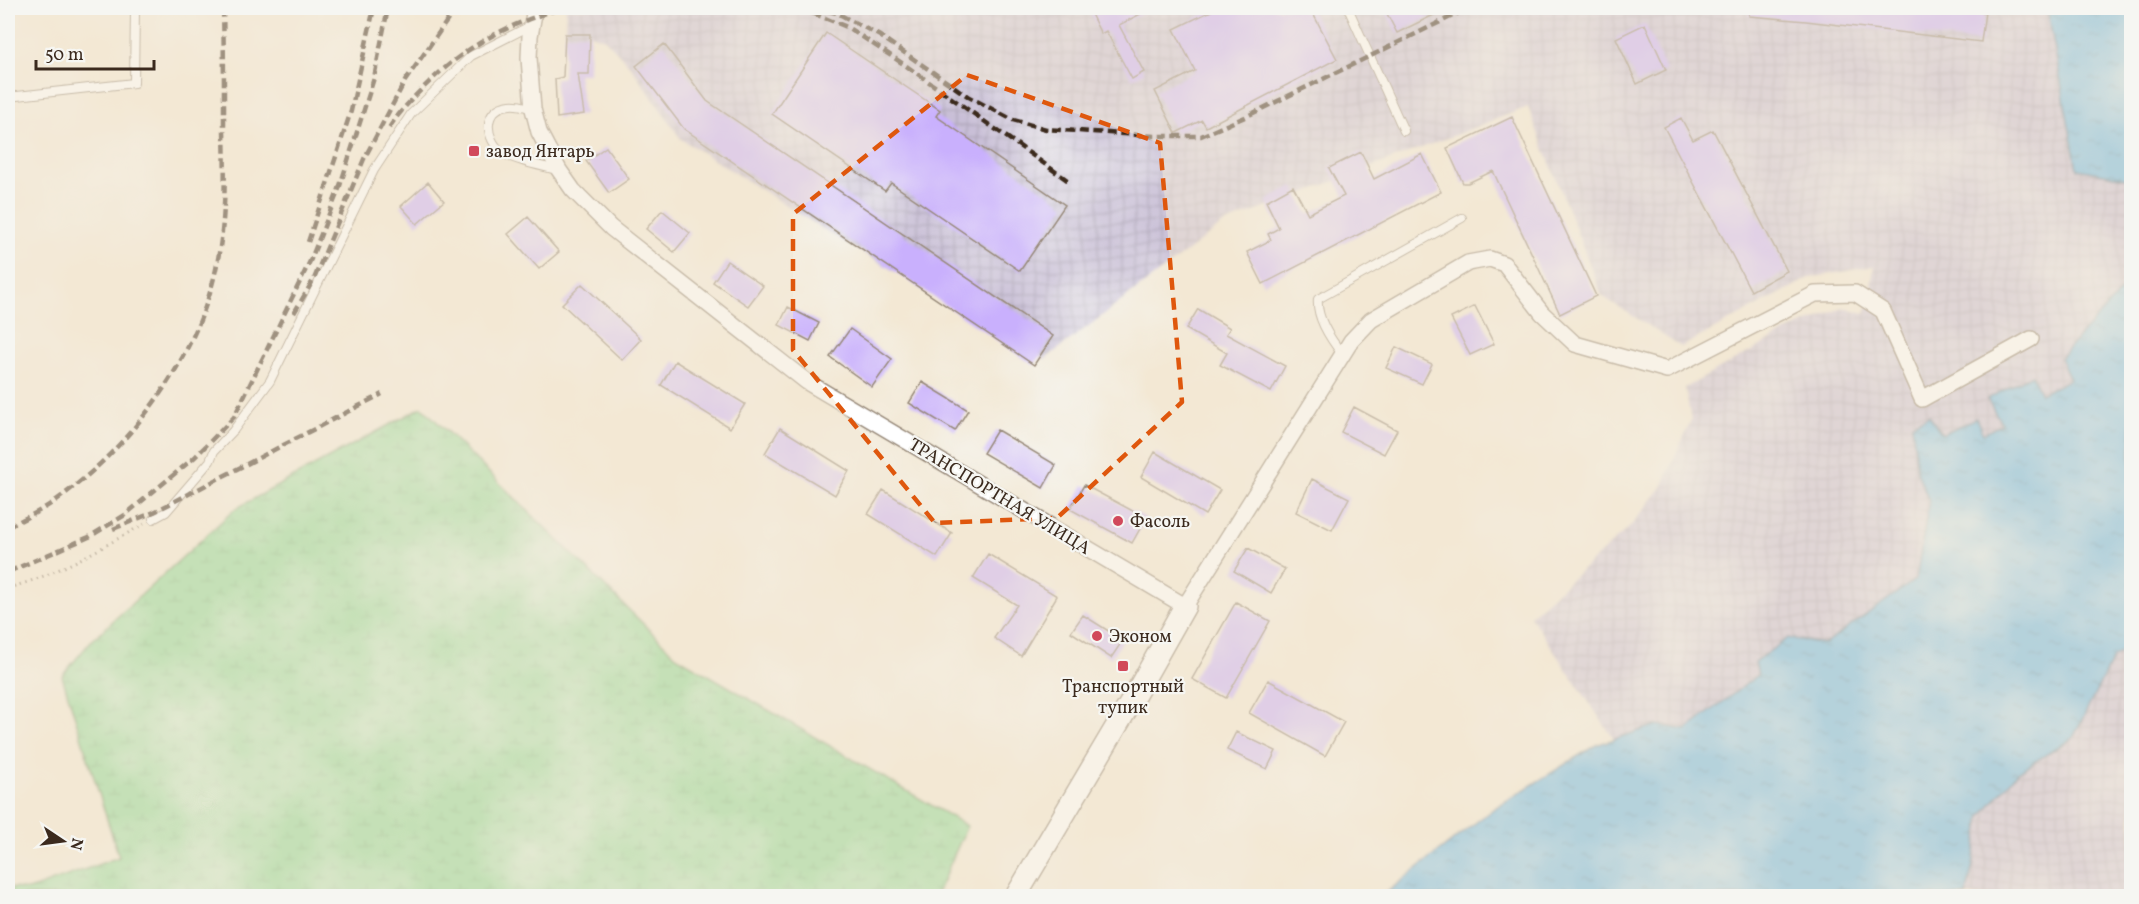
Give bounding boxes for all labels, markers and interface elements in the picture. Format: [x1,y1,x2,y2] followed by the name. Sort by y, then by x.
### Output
[36,33,154,71] scale bar
[45,43,84,68] text: 50 m
[486,140,595,165] place label: завод Янтарь
[467,144,481,158] marker: завод Янтарь
[904,433,1095,562] street label: ТРАНСПОРТНАЯ УЛИЦА
[1130,510,1190,535] place label: Фасоль
[1111,514,1125,528] marker: Фасоль
[1109,625,1172,650] place label: Эконом
[1090,629,1104,643] marker: Эконом
[1116,659,1130,673] marker: Транспортный тупик
[1062,675,1184,721] place label: Транспортный тупик
[33,811,93,871] north arrow
[64,836,88,852] text: N

